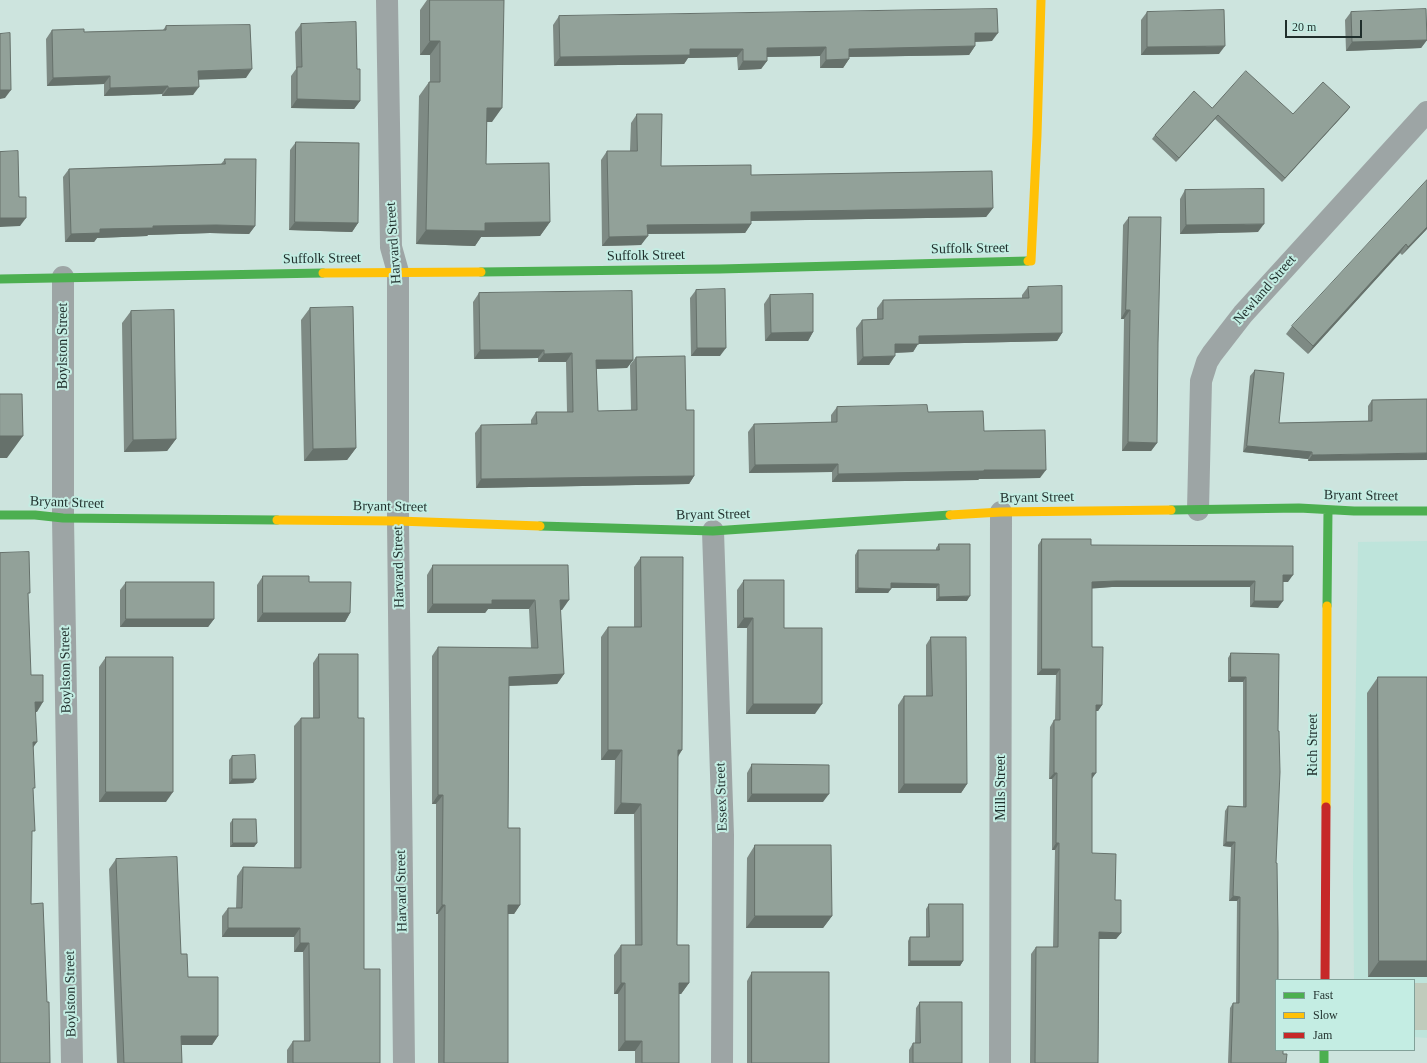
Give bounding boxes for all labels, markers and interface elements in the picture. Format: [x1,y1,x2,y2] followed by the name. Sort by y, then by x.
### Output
[1287,12,1364,38] scale bar
[1292,20,1316,34] text: 20 m
[383,202,405,284] street label: Harvard Street
[931,240,1009,258] street label: Suffolk Street
[607,247,685,265] street label: Suffolk Street
[283,250,361,268] street label: Suffolk Street
[1230,252,1300,328] street label: Newland Street
[55,303,71,389] street label: Boylston Street
[1324,487,1398,505] street label: Bryant Street
[1000,489,1074,507] street label: Bryant Street
[30,493,104,513] street label: Bryant Street
[353,498,427,516] street label: Bryant Street
[676,506,750,524] street label: Bryant Street
[390,526,408,608] street label: Harvard Street
[57,626,75,714] street label: Boylston Street
[1305,714,1321,776] street label: Rich Street
[993,755,1009,821] street label: Mills Street
[712,762,732,832] street label: Essex Street
[393,850,411,932] street label: Harvard Street
[62,950,80,1038] street label: Boylston Street
[1275,979,1415,1051] legend
[1313,988,1333,1002] text: Fast
[1313,1008,1338,1022] text: Slow
[1313,1028,1332,1042] text: Jam

